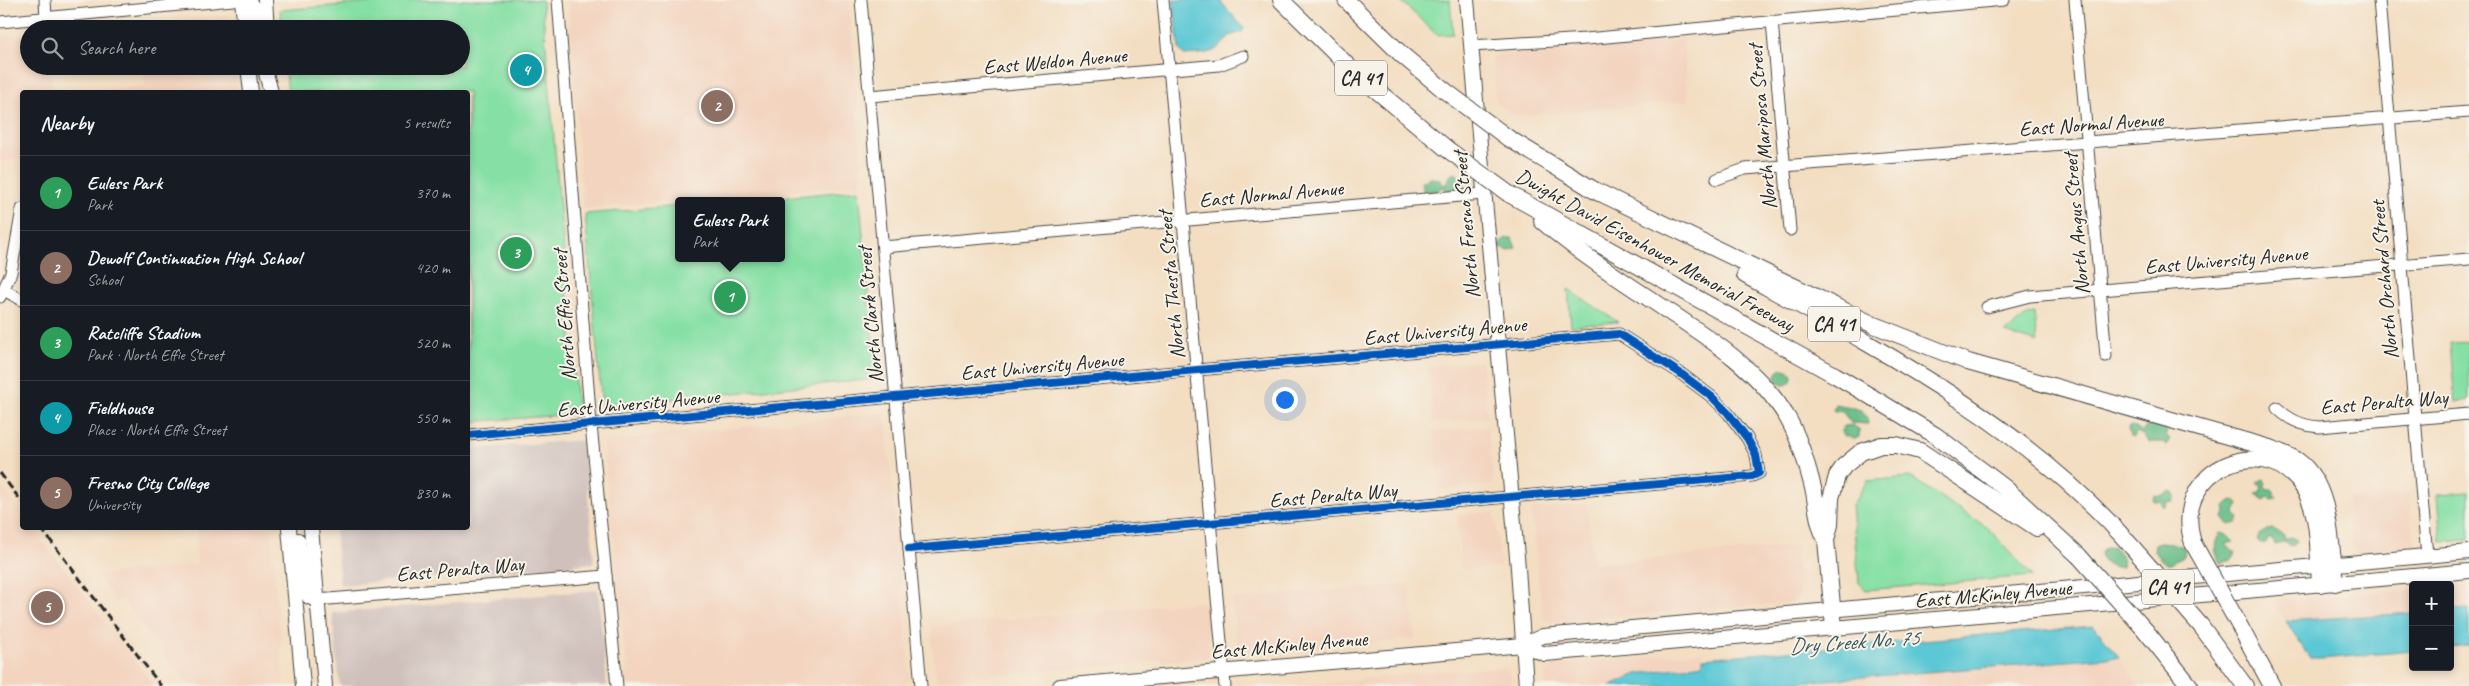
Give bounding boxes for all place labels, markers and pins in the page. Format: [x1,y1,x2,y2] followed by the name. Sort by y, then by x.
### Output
[510,51,542,89] pin: 4
[701,87,733,125] pin: 2
[500,234,532,272] pin: 3
[714,278,746,316] pin: 1
[31,588,63,626] pin: 5

